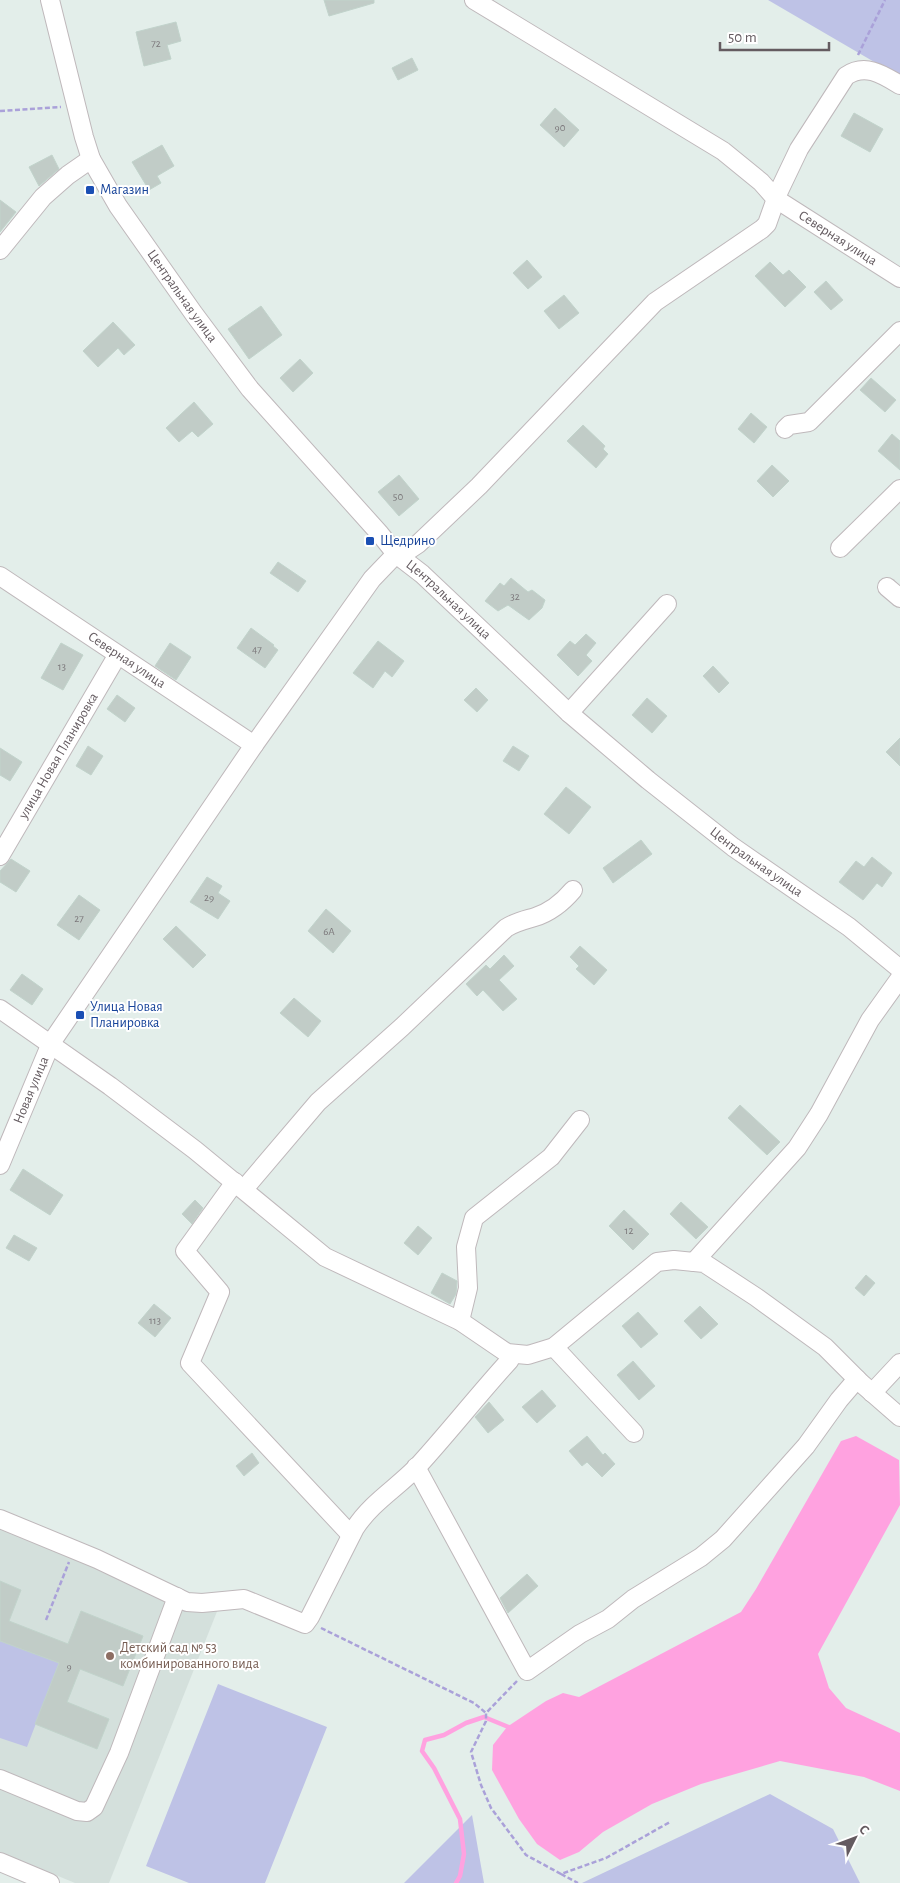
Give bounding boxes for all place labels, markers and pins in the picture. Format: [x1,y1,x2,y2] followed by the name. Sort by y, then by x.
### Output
[100,183,149,197] place label: Магазин
[84,184,96,196] marker: Магазин
[380,534,435,548] place label: Щедрино
[364,535,376,547] marker: Щедрино
[90,1000,163,1030] place label: Улица Новая Планировка
[74,1009,86,1021] marker: Улица Новая Планировка
[120,1641,260,1671] place label: Детский сад № 53 комбинированного вида
[104,1650,116,1662] marker: Детский сад № 53 комбинированного вида

